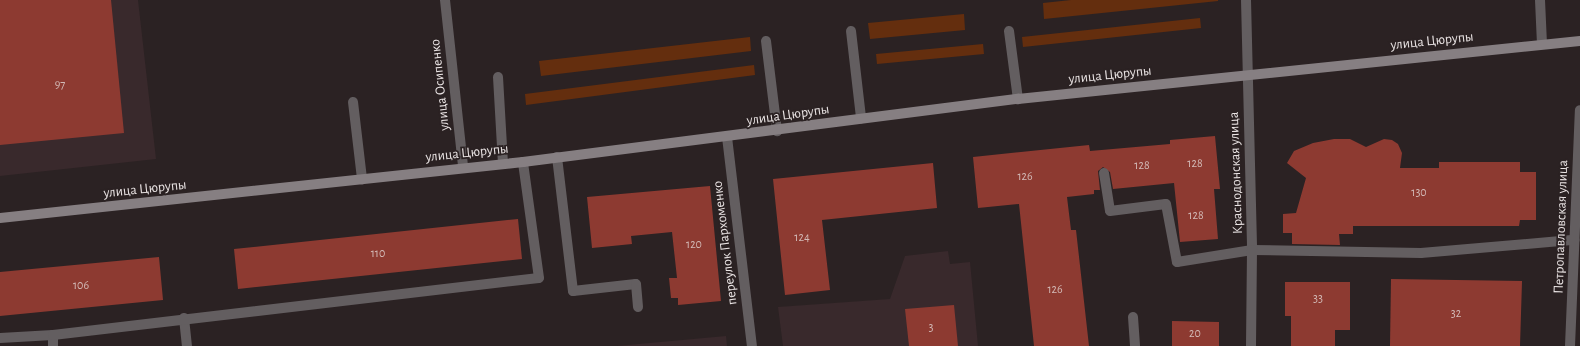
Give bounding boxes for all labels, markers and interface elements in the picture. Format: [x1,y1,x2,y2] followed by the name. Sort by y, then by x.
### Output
[1390,28,1474,54] street label: улица Цюрупы
[427,38,453,132] street label: улица Осипенко
[1068,62,1152,88] street label: улица Цюрупы
[55,78,65,92] house number: 97
[746,101,830,129] street label: улица Цюрупы
[1225,112,1247,234] street label: Краснодонская улица
[425,140,509,166] street label: улица Цюрупы
[1187,157,1203,171] house number: 128
[1134,159,1150,173] house number: 128
[1550,160,1572,294] street label: Петропавловская улица
[1017,170,1033,184] house number: 126
[103,176,187,202] street label: улица Цюрупы
[709,180,741,306] street label: переулок Пархоменко
[1411,186,1427,200] house number: 130
[1188,209,1204,223] house number: 128
[794,231,810,245] house number: 124
[686,238,702,252] house number: 120
[371,247,385,261] house number: 110
[73,279,89,293] house number: 106
[1047,283,1063,297] house number: 126
[1313,292,1323,306] house number: 33
[1451,307,1461,321] house number: 32
[929,321,933,335] house number: 3
[1189,327,1201,341] house number: 20

